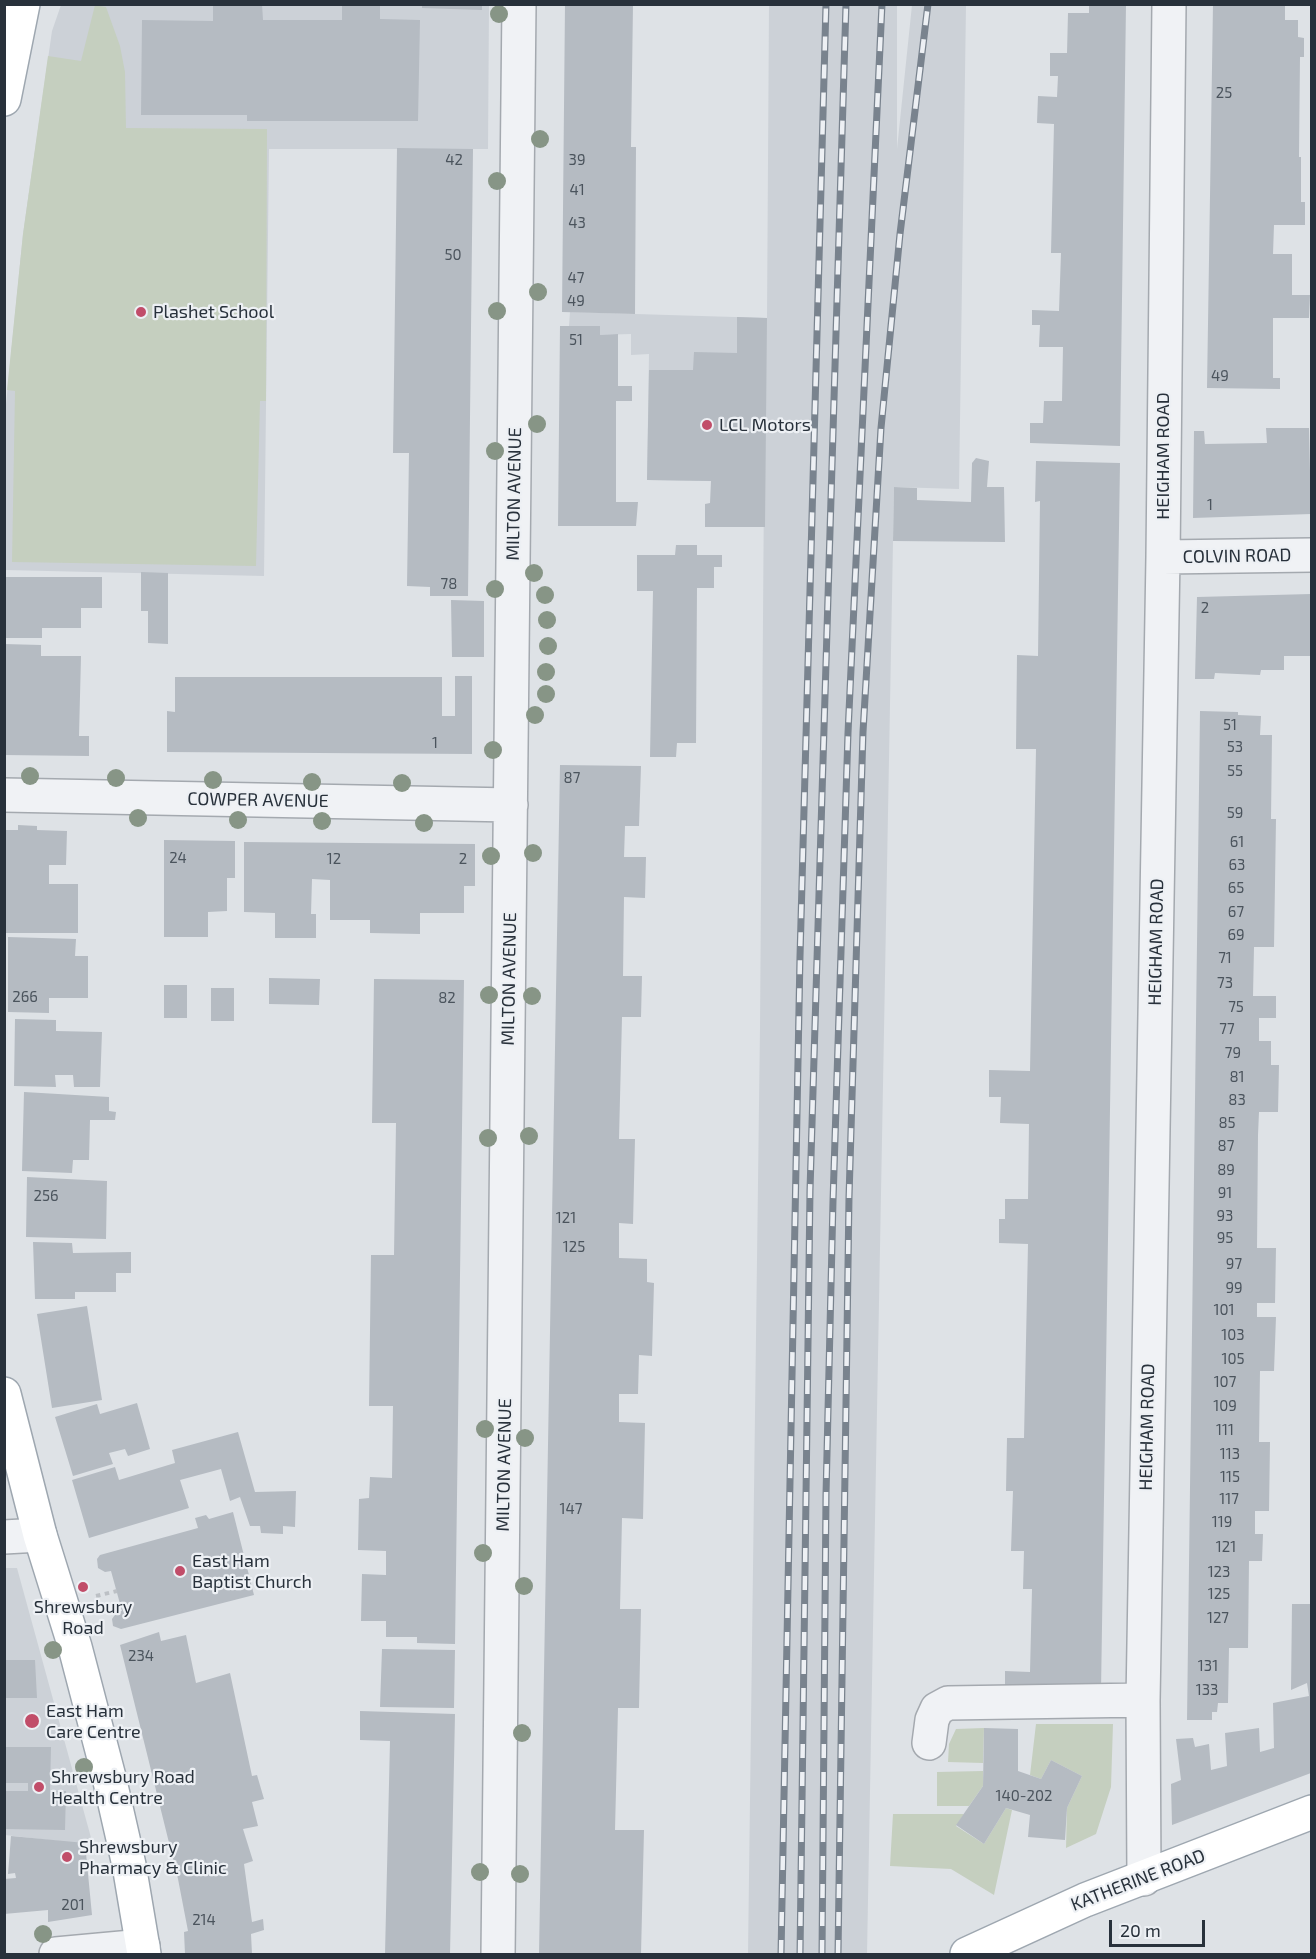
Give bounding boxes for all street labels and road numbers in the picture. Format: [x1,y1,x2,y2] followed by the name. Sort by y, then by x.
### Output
[1152,392,1174,520] street label: HEIGHAM ROAD
[502,427,526,561] street label: MILTON AVENUE
[1183,544,1291,568] street label: COLVIN ROAD
[187,788,329,812] street label: COWPER AVENUE
[1144,878,1168,1006] street label: HEIGHAM ROAD
[497,912,521,1046] street label: MILTON AVENUE
[1135,1363,1159,1491] street label: HEIGHAM ROAD
[492,1398,516,1532] street label: MILTON AVENUE
[1068,1844,1208,1916] street label: KATHERINE ROAD

